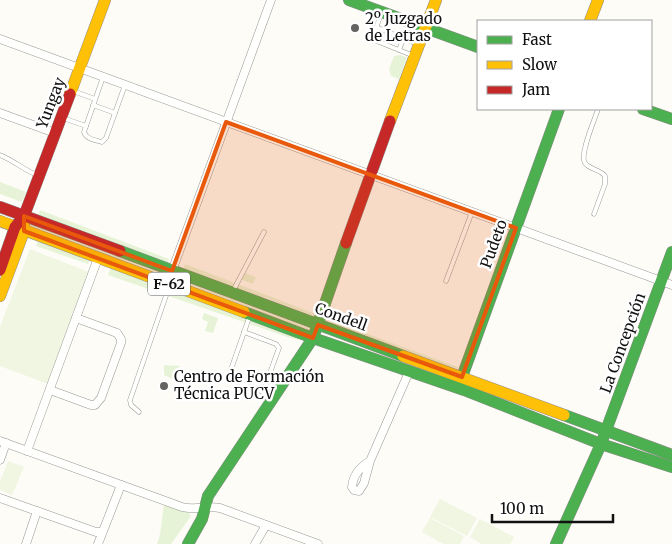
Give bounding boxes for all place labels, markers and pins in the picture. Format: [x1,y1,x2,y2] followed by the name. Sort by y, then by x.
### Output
[365,9,442,45] place label: 2º Juzgado de Letras
[349,22,361,34] marker: 2º Juzgado de Letras
[174,367,324,403] place label: Centro de Formación Técnica PUCV
[158,380,170,392] marker: Centro de Formación Técnica PUCV

